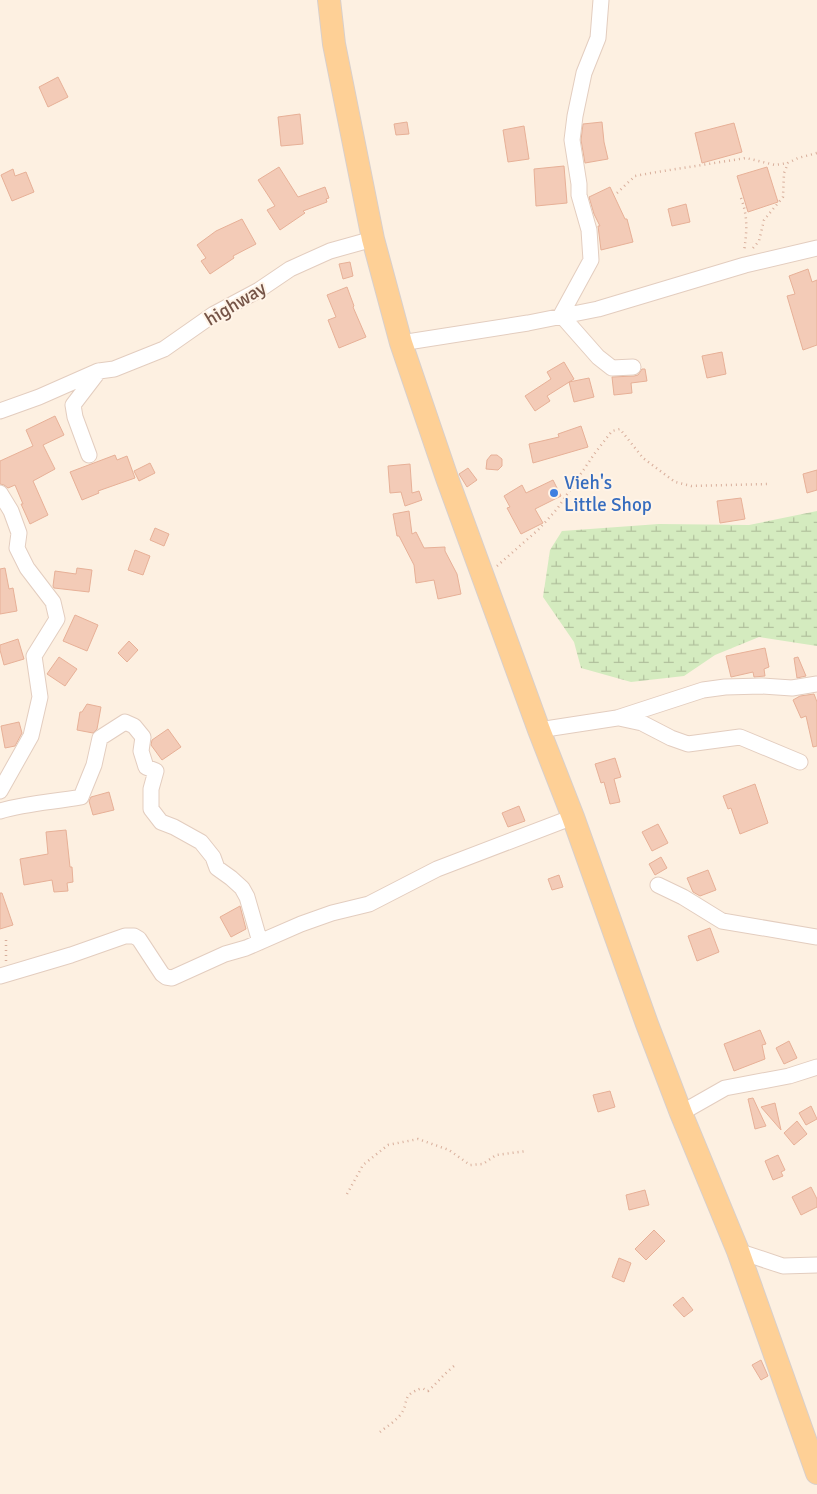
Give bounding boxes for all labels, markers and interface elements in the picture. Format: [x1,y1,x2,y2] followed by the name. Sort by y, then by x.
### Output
[200,276,271,332] street label: highway
[564,471,652,517] place label: Vieh's Little Shop
[548,487,560,499] marker: Vieh's Little Shop

